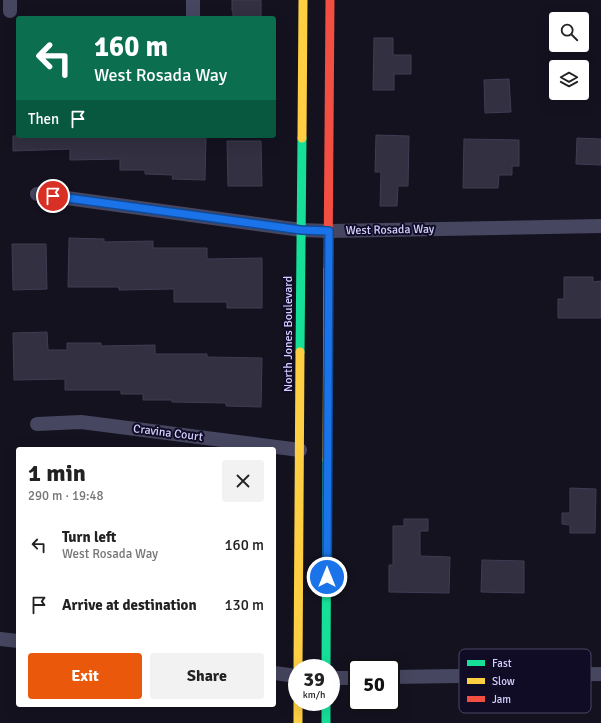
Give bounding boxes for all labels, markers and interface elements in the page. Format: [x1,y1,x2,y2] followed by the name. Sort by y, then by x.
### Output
[549,12,589,100] map controls
[549,12,589,52] button: search
[94,30,168,64] text: 160 m
[28,32,80,84] icon: left
[549,60,589,100] button: layers
[94,64,227,86] text: West Rosada Way
[67,108,89,130] icon: arrive
[28,110,59,128] text: Then
[36,179,70,213] pin
[42,185,64,207] icon: arrive
[345,222,435,238] street label: West Rosada Way
[281,276,296,392] street label: North Jones Boulevard
[132,421,204,445] street label: Cravina Court
[28,458,86,488] text: 1 min
[222,460,264,502] button: close
[28,488,104,504] text: 290 m · 19:48
[62,528,116,546] text: Turn left
[28,534,50,556] icon: left
[224,536,264,554] text: 160 m
[62,546,158,562] text: West Rosada Way
[306,556,348,598] position arrow
[28,594,50,616] icon: arrive
[62,596,197,614] text: Arrive at destination
[224,596,264,614] text: 130 m
[459,649,591,713] legend
[28,653,142,699] button: Exit
[150,653,264,699] button: Share
[492,657,512,670] text: Fast
[348,659,400,711] speed limit sign: 50
[303,667,325,692] text: 39
[492,675,515,688] text: Slow
[303,689,325,701] text: km/h
[492,693,511,706] text: Jam

